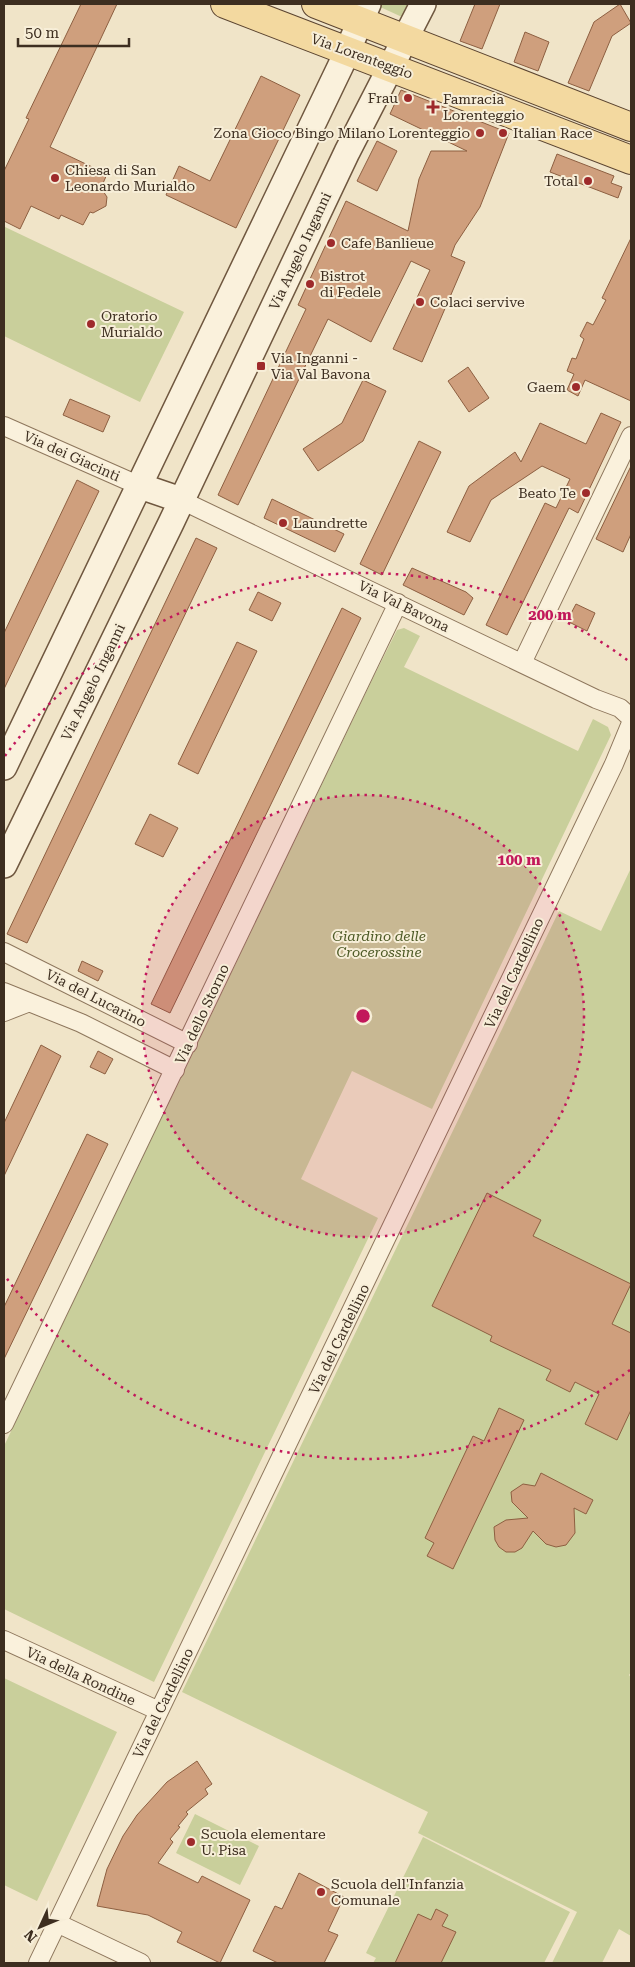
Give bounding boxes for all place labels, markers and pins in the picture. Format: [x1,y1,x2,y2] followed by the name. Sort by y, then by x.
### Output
[368,90,398,106] place label: Frau
[443,91,524,123] place label: Famracia Lorenteggio
[402,92,414,104] marker: Frau
[427,101,439,113] marker: Famracia Lorenteggio
[214,125,470,141] place label: Zona Gioco Bingo Milano Lorenteggio
[513,125,593,141] place label: Italian Race
[474,127,486,139] marker: Zona Gioco Bingo Milano Lorenteggio
[497,127,509,139] marker: Italian Race
[65,162,195,194] place label: Chiesa di San Leonardo Murialdo
[49,172,61,184] marker: Chiesa di San Leonardo Murialdo
[544,173,579,189] place label: Total
[582,175,594,187] marker: Total
[341,235,434,251] place label: Cafe Banlieue
[325,237,337,249] marker: Cafe Banlieue
[320,268,381,300] place label: Bistrot di Fedele
[304,278,316,290] marker: Bistrot di Fedele
[430,294,525,310] place label: Colaci servive
[414,296,426,308] marker: Colaci servive
[101,308,163,340] place label: Oratorio Murialdo
[85,318,97,330] marker: Oratorio Murialdo
[271,350,371,382] place label: Via Inganni - Via Val Bavona
[255,360,267,372] marker: Via Inganni - Via Val Bavona
[527,379,566,395] place label: Gaem
[570,381,582,393] marker: Gaem
[518,485,576,501] place label: Beato Te
[580,487,592,499] marker: Beato Te
[293,515,368,531] place label: Laundrette
[277,517,289,529] marker: Laundrette
[354,1007,372,1025] centre of rings
[201,1826,326,1858] place label: Scuola elementare U. Pisa
[185,1836,197,1848] marker: Scuola elementare U. Pisa
[331,1876,464,1908] place label: Scuola dell'Infanzia Comunale
[315,1886,327,1898] marker: Scuola dell'Infanzia Comunale

